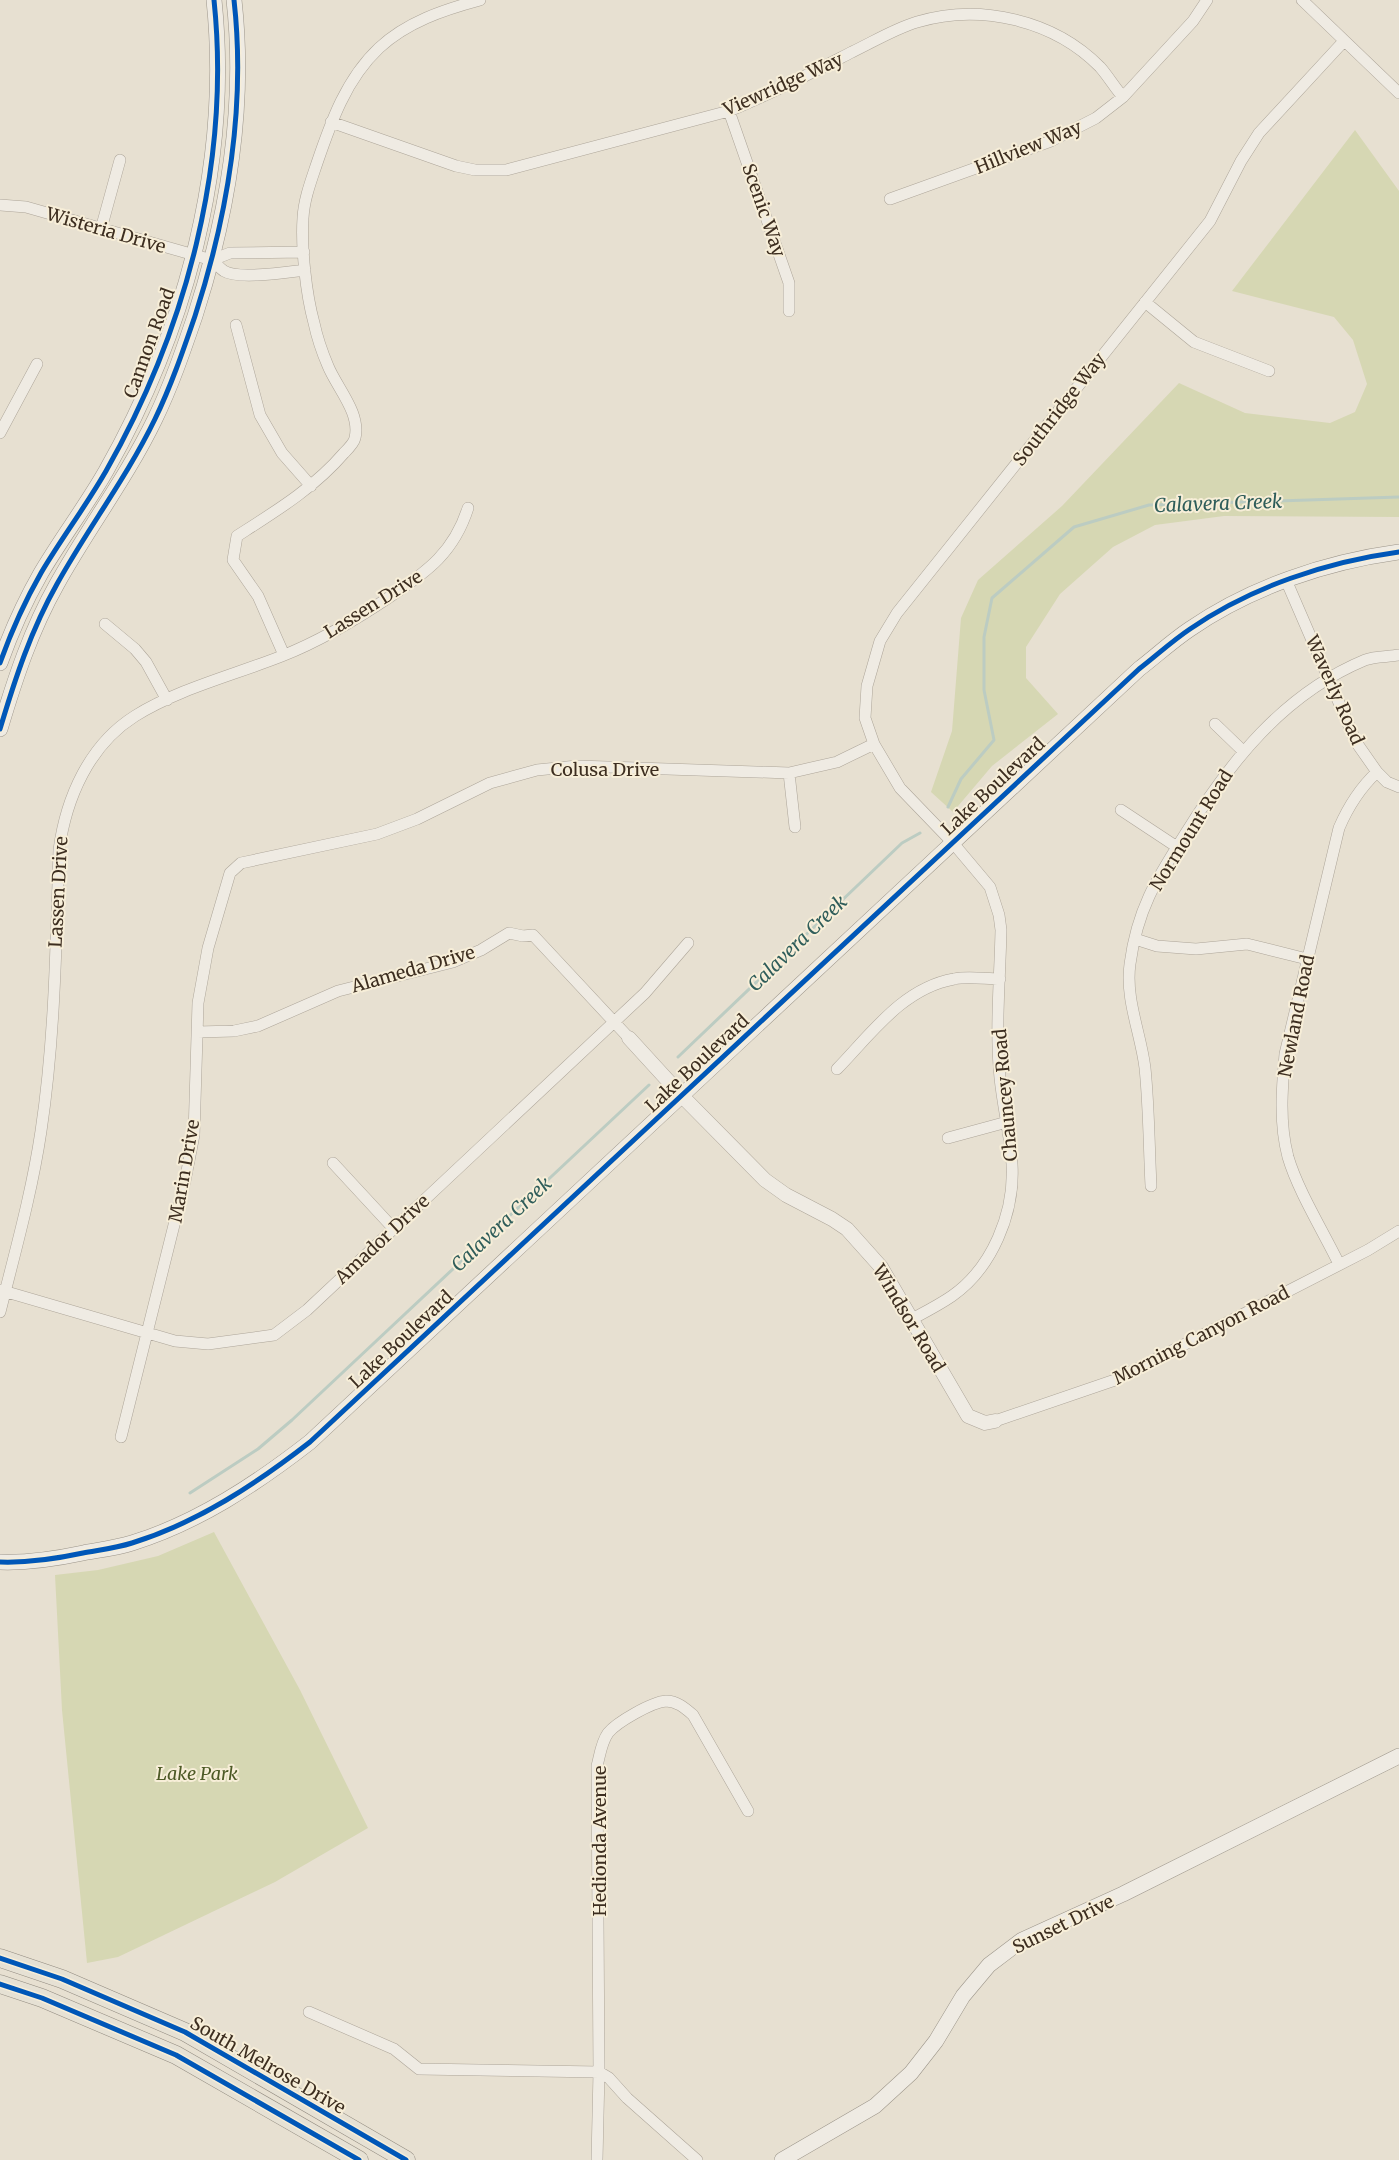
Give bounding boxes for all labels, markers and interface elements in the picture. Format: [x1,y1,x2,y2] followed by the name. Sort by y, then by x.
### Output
[719,47,847,121] street label: Viewridge Way
[971,115,1085,179] street label: Hillview Way
[737,160,791,260] street label: Scenic Way
[43,202,168,258] street label: Wisteria Drive
[118,285,180,401] street label: Cannon Road
[1008,347,1111,470] street label: Southridge Way
[1153,489,1283,517] water label: Calavera Creek
[320,565,426,643] street label: Lassen Drive
[1300,631,1369,748] street label: Waverly Road
[936,732,1050,840] street label: Lake Boulevard
[551,758,659,781] street label: Colusa Drive
[1145,765,1238,895] street label: Normount Road
[44,836,72,948] street label: Lassen Drive
[742,889,852,996] water label: Calavera Creek
[348,940,477,998] street label: Alameda Drive
[1273,953,1319,1079] street label: Newland Road
[640,1009,754,1117] street label: Lake Boulevard
[988,1028,1022,1162] street label: Chauncey Road
[164,1118,204,1224] street label: Marin Drive
[446,1171,557,1277] water label: Calavera Creek
[329,1189,434,1289] street label: Amador Drive
[867,1259,950,1376] street label: Windsor Road
[1109,1281,1293,1389] street label: Morning Canyon Road
[344,1285,458,1393] street label: Lake Boulevard
[156,1762,238,1785] park label: Lake Park
[588,1765,611,1917] street label: Hedionda Avenue
[1009,1890,1117,1958] street label: Sunset Drive
[186,2011,350,2119] street label: South Melrose Drive

